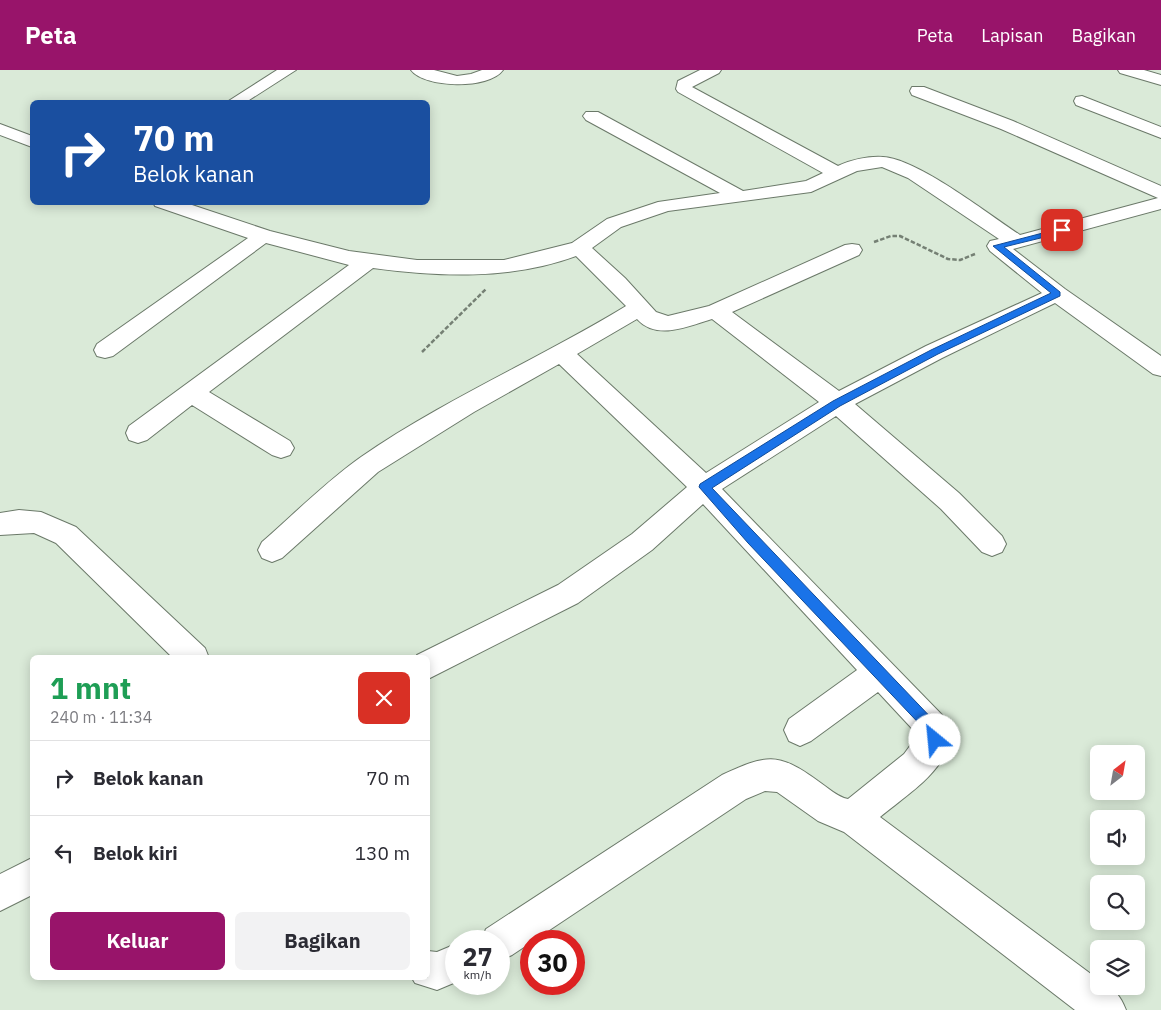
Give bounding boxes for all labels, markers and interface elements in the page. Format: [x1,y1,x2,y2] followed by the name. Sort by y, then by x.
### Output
[25,19,77,51] text: Peta
[917,24,953,47] text: Peta
[981,24,1043,47] text: Lapisan
[1071,24,1136,47] text: Bagikan
[133,115,215,161] text: 70 m
[50,120,115,185] icon: right
[133,159,255,188] text: Belok kanan
[1041,209,1083,251] pin
[1048,216,1076,244] icon: arrive
[50,668,131,707] text: 1 mnt
[358,672,410,724] button: close
[50,707,152,727] text: 240 m · 11:34
[908,713,960,765] position arrow
[1090,745,1145,800] north arrow
[1090,745,1145,995] map controls
[50,764,78,792] icon: right
[93,766,204,790] text: Belok kanan
[366,766,410,790] text: 70 m
[1090,810,1145,865] button: sound
[50,839,78,867] icon: left
[93,841,178,865] text: Belok kiri
[355,841,410,865] text: 130 m
[1090,875,1145,930] button: search
[50,912,225,970] button: Keluar
[235,912,410,970] button: Bagikan
[520,930,585,995] speed limit sign: 30
[462,940,493,973] text: 27
[1090,940,1145,995] button: layers
[463,967,492,982] text: km/h

